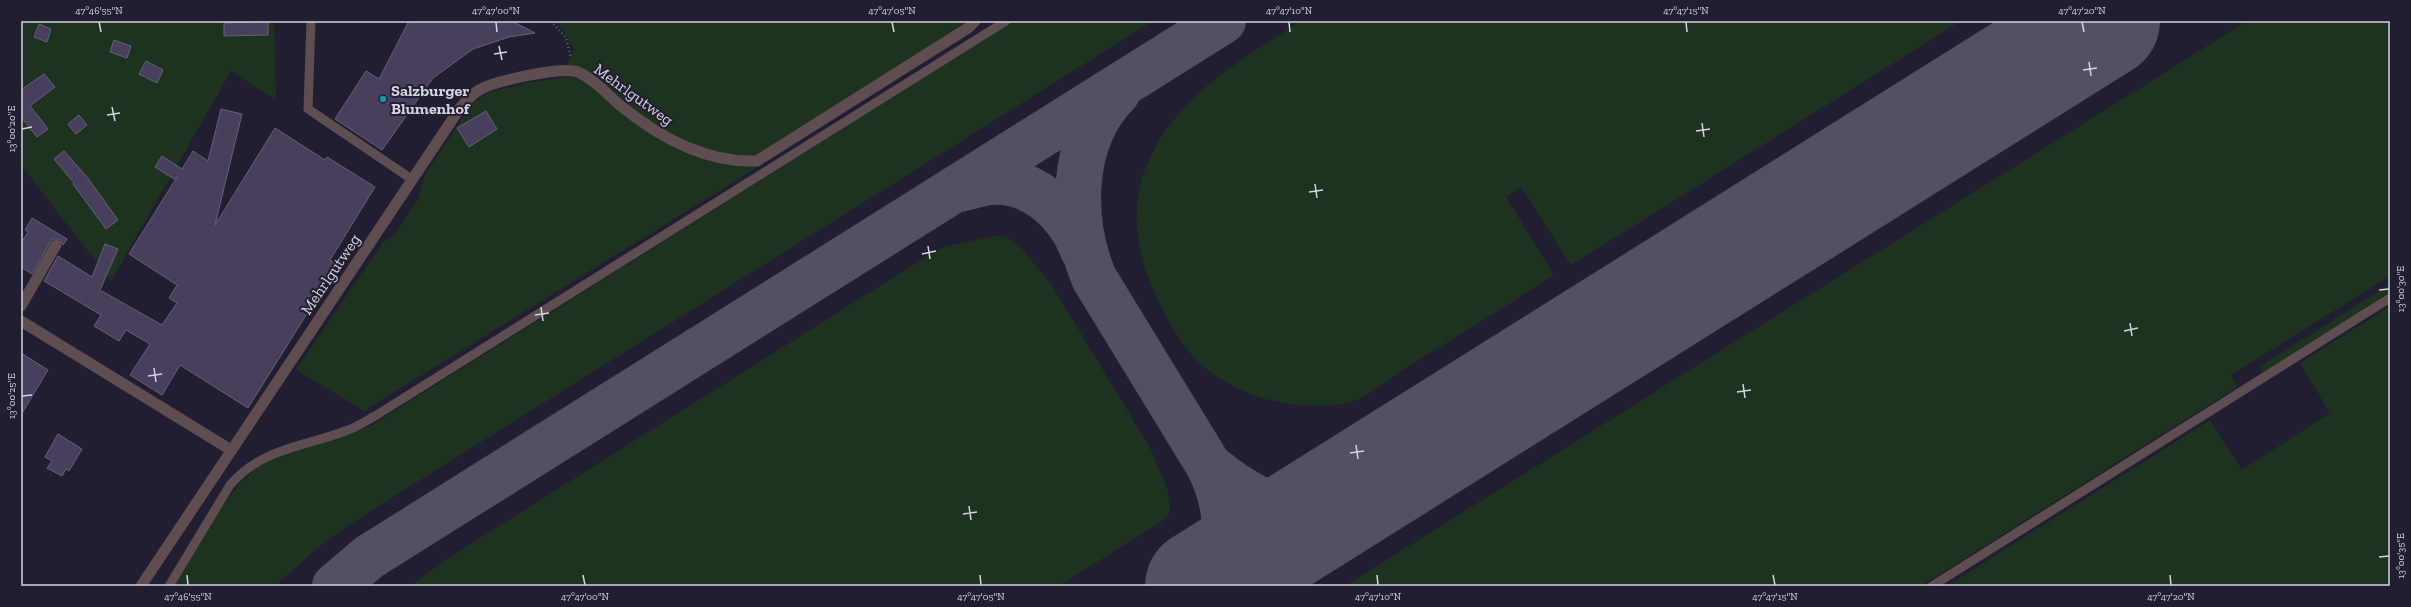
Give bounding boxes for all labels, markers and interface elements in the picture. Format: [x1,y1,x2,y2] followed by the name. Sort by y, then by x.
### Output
[75,5,123,17] text: 47°46'55"N
[472,5,521,17] text: 47°47'00"N
[868,5,916,17] text: 47°47'05"N
[1266,5,1313,17] text: 47°47'10"N
[1663,5,1709,17] text: 47°47'15"N
[2058,5,2106,17] text: 47°47'20"N
[590,59,677,130] street label: Mehrlgutweg
[391,81,471,118] place label: Salzburger Blumenhof
[378,94,388,104] marker: Salzburger Blumenhof
[6,106,18,152] text: 13°00'20"E
[296,230,364,318] street label: Mehrlgutweg
[2395,266,2407,312] text: 13°00'30"E
[6,373,18,419] text: 13°00'25"E
[2395,533,2407,579] text: 13°00'35"E
[164,591,212,603] text: 47°46'55"N
[561,591,610,603] text: 47°47'00"N
[957,591,1005,603] text: 47°47'05"N
[1355,591,1402,603] text: 47°47'10"N
[1752,591,1798,603] text: 47°47'15"N
[2147,591,2195,603] text: 47°47'20"N

